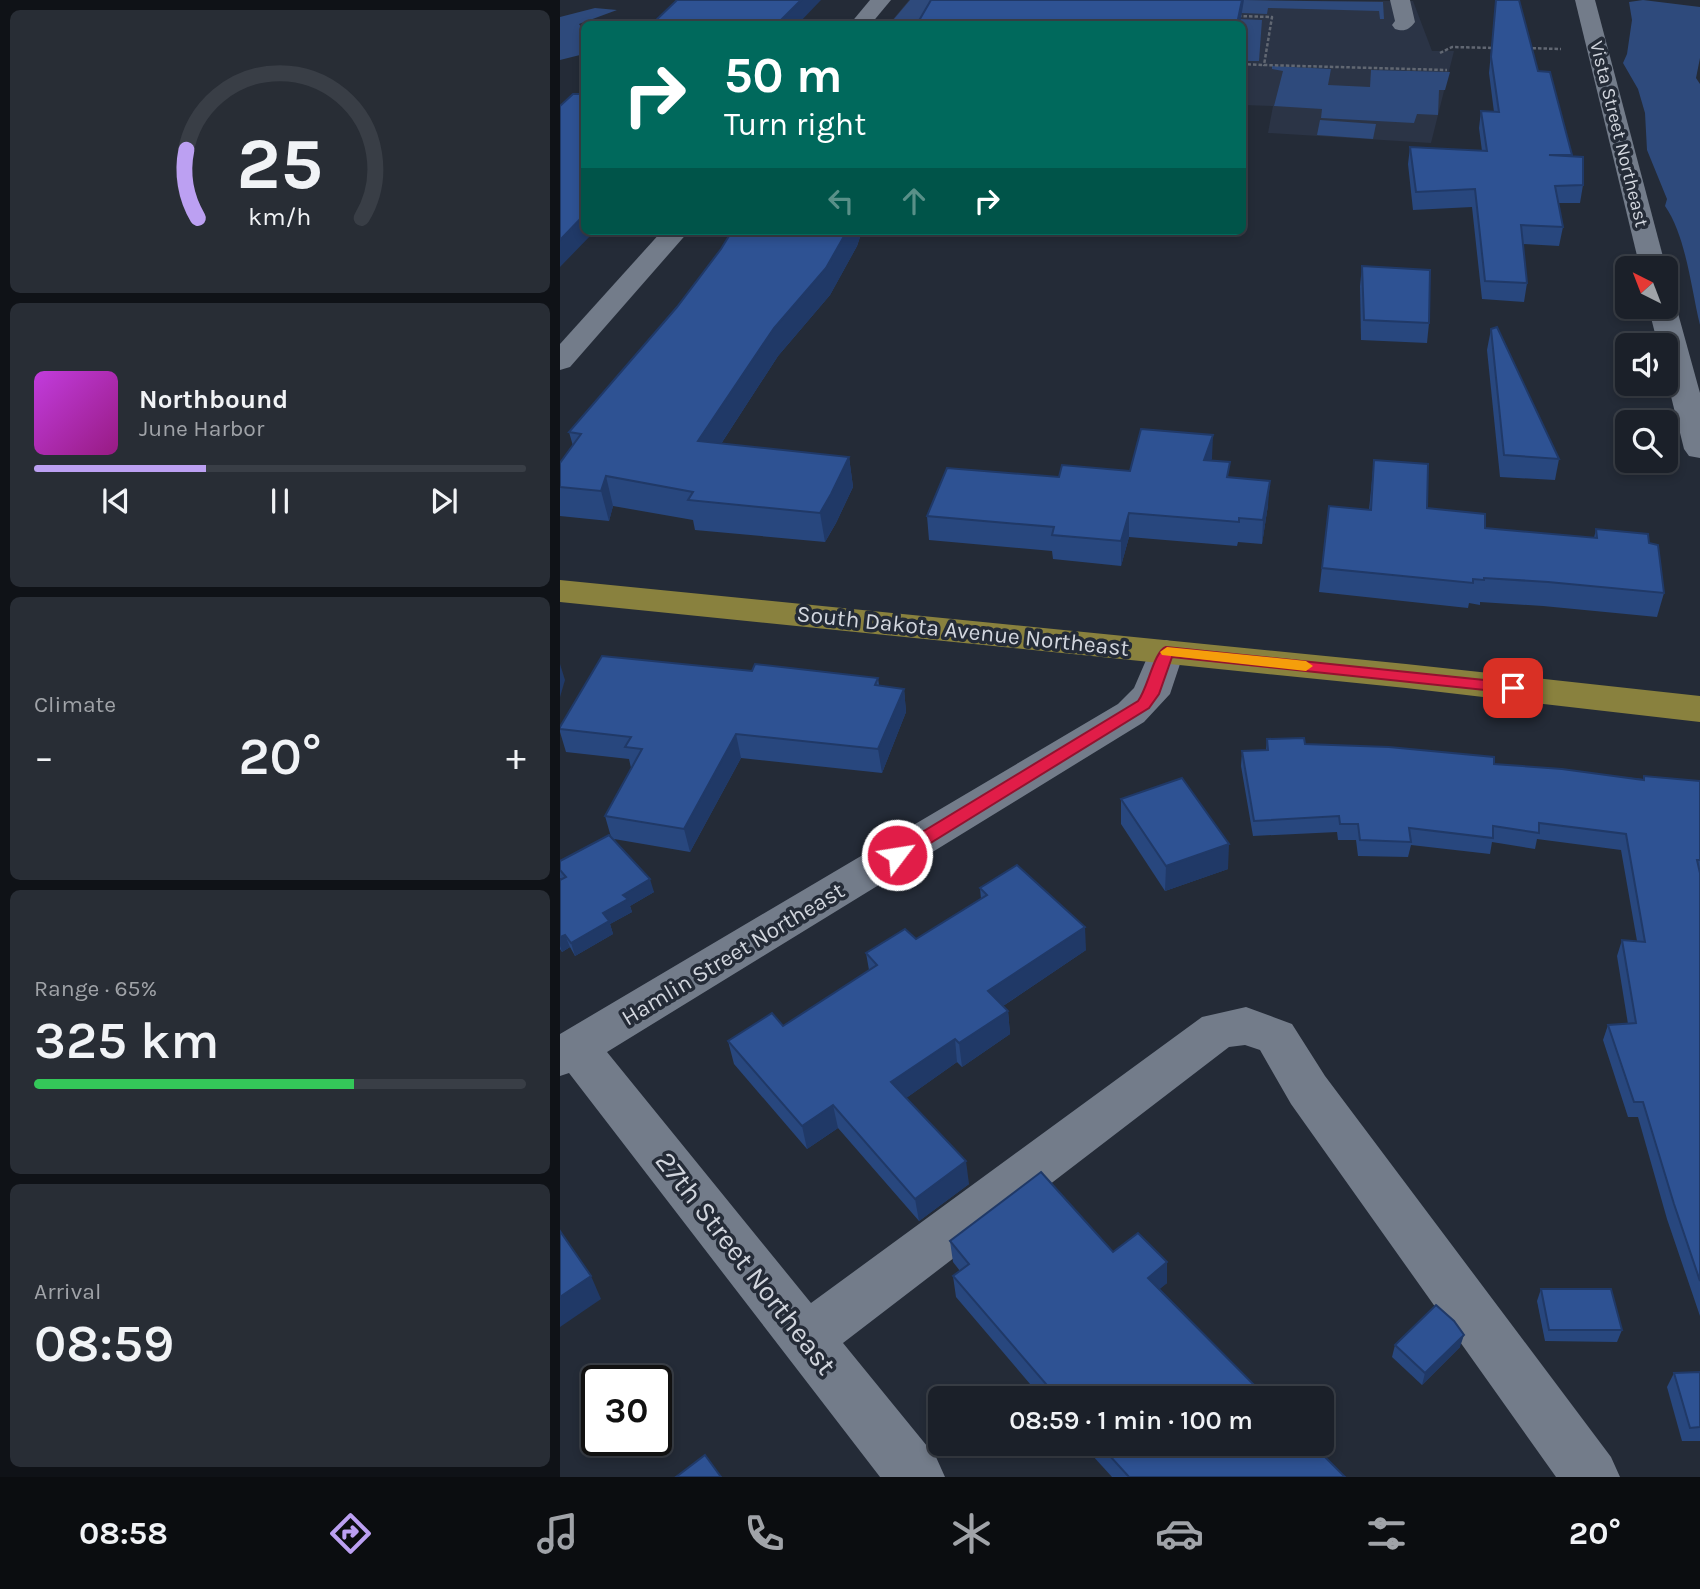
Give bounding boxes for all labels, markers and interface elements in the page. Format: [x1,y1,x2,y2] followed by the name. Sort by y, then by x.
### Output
[1585,39,1653,229] street label: Vista Street Northeast
[724,47,842,104] text: 50 m
[609,49,700,140] icon: right
[724,106,866,143] text: Turn right
[237,121,323,206] text: 25
[822,182,860,220] icon: left
[895,182,933,220] icon: ahead
[968,182,1006,220] icon: right
[248,202,312,231] text: km/h
[1615,256,1678,318] north arrow
[1615,256,1678,473] map controls
[1615,333,1678,396] button: sound
[139,384,288,415] text: Northbound
[1615,410,1678,473] button: search
[139,415,264,442] text: June Harbor
[97,482,135,520] icon: previous
[261,482,299,520] icon: pause
[425,482,463,520] icon: next
[795,600,1131,662] street label: South Dakota Avenue Northeast
[1483,658,1543,718] pin
[1494,669,1532,707] icon: arrive
[34,691,116,718] text: Climate
[239,726,321,787] text: 20°
[34,735,54,780] text: −
[506,735,526,780] text: +
[860,818,934,892] position arrow
[617,877,850,1031] street label: Hamlin Street Northeast
[34,975,157,1002] text: Range · 65%
[34,1010,219,1071] text: 325 km
[649,1145,843,1381] street label: 27th Street Northeast
[34,1278,101,1305] text: Arrival
[34,1313,174,1374] text: 08:59
[581,1365,672,1456] speed limit sign: 30
[1009,1405,1253,1436] text: 08:59 · 1 min · 100 m
[326,1509,375,1558] icon: directions
[533,1509,582,1558] icon: music
[740,1509,789,1558] icon: phone
[947,1509,996,1558] icon: climate
[1155,1509,1204,1558] icon: car
[1362,1509,1411,1558] icon: filters
[79,1515,168,1552] text: 08:58
[1569,1515,1621,1552] text: 20°

